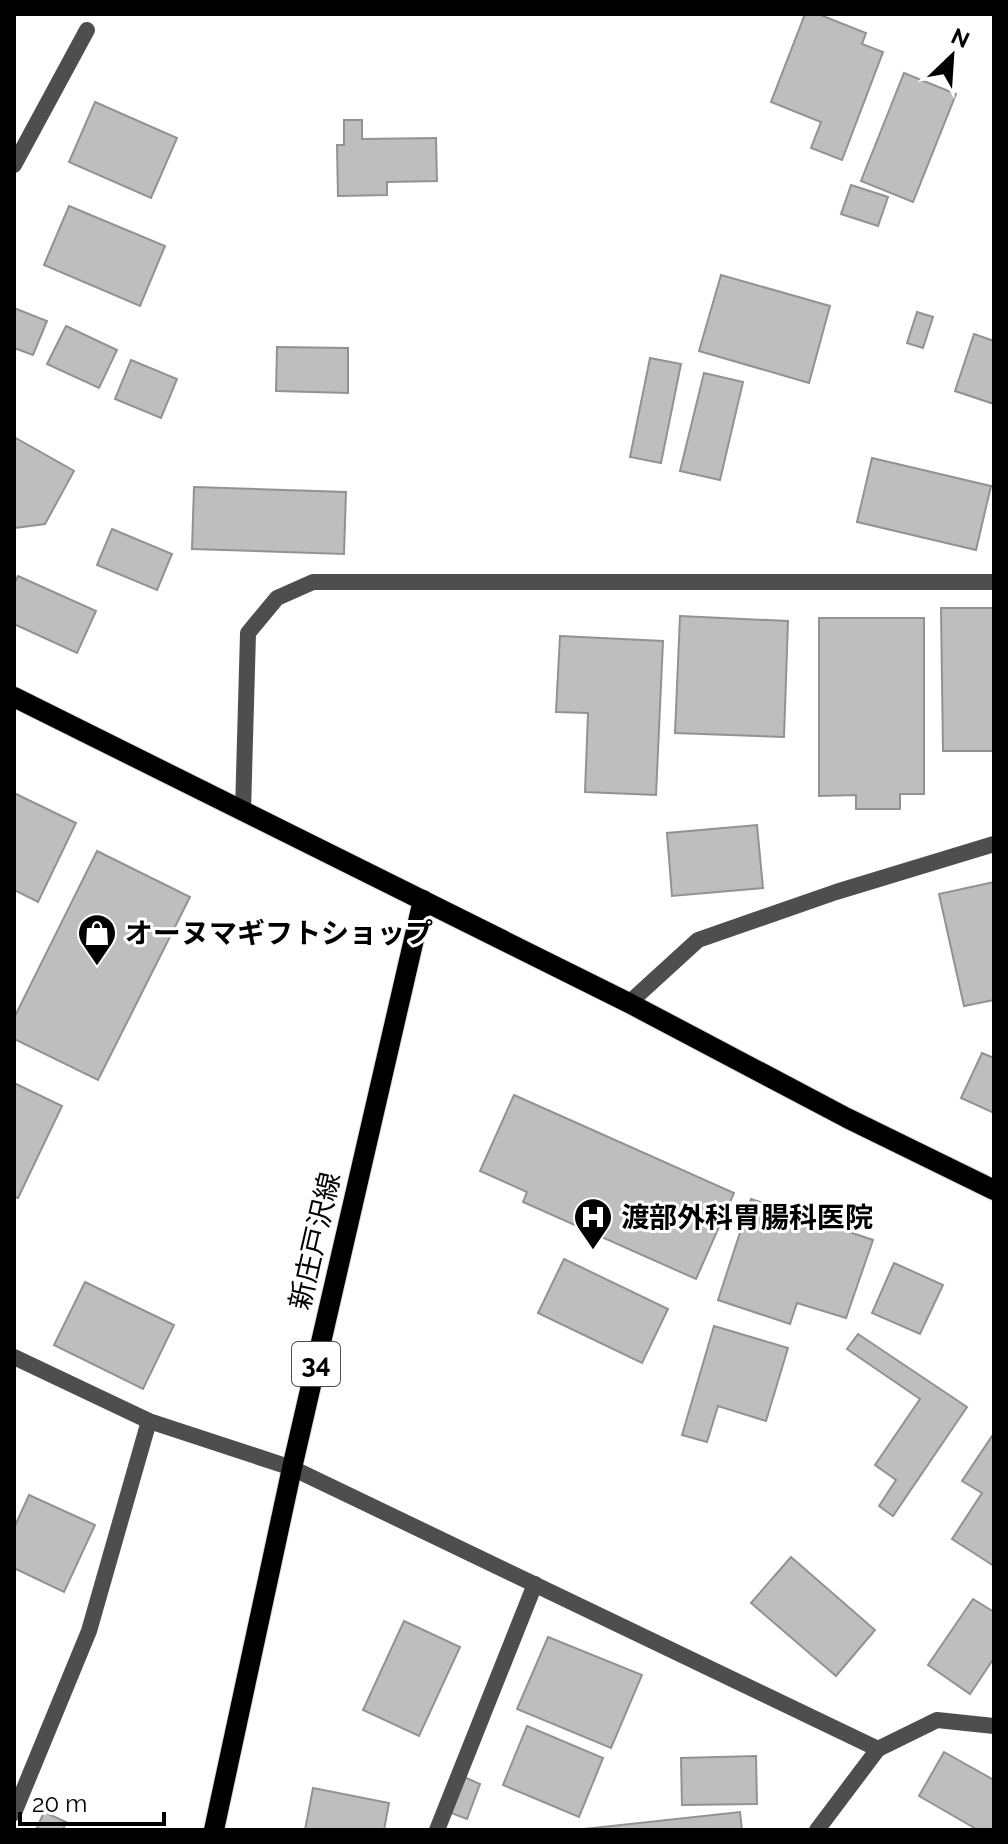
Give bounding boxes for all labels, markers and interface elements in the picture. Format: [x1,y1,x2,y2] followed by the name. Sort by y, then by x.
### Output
[912,16,992,96] north arrow
[947,23,974,53] text: N
[76,912,118,967] shop icon: オーヌマギフトショップ
[125,917,433,950] place label: オーヌマギフトショップ
[283,1169,347,1313] street label: 新庄戸沢線
[572,1196,614,1251] hospital icon: 渡部外科胃腸科医院
[621,1201,873,1234] place label: 渡部外科胃腸科医院
[292,1342,340,1386] road number: 34
[20,1776,164,1826] scale bar
[32,1789,87,1818] text: 20 m

